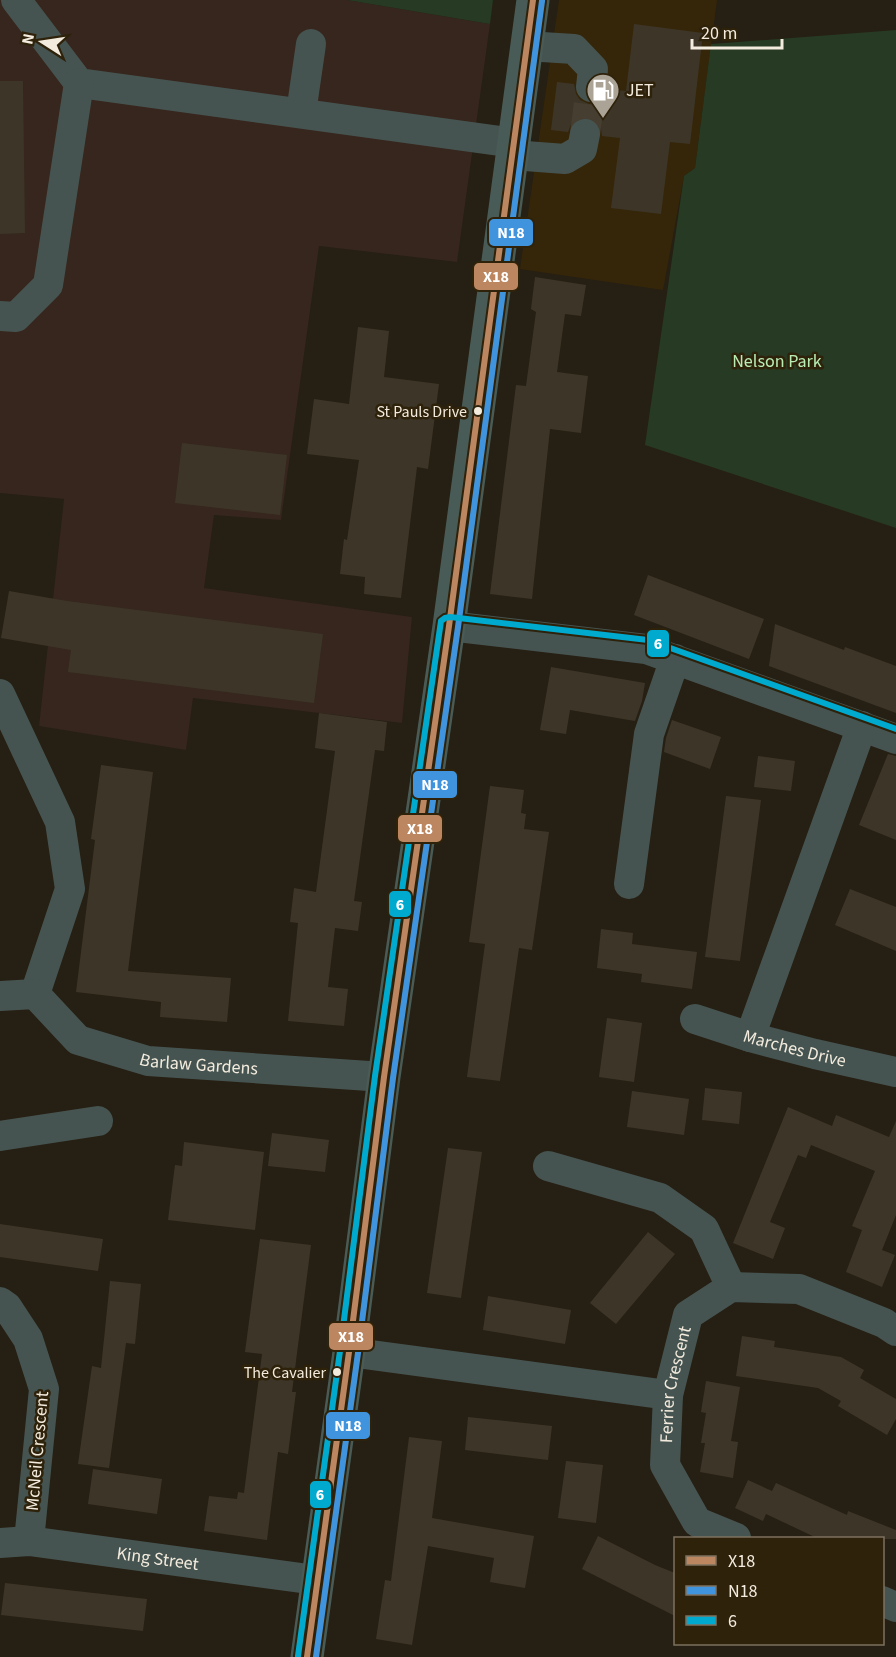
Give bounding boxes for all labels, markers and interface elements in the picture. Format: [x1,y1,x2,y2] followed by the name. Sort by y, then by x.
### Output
[12,12,72,72] north arrow
[692,12,782,50] scale bar
[701,21,737,46] text: 20 m
[16,32,40,47] text: N
[585,72,621,119] fuel station icon: JET
[626,78,654,103] place label: JET
[488,218,534,247] line badge: N18
[497,222,525,244] text: N18
[473,262,519,291] line badge: X18
[483,266,509,288] text: X18
[732,349,822,374] park label: Nelson Park
[376,401,467,423] place label: St Pauls Drive
[472,405,484,417] marker: St Pauls Drive
[646,629,670,658] line badge: 6
[654,633,662,655] text: 6
[412,770,458,799] line badge: N18
[421,774,449,796] text: N18
[397,814,443,843] line badge: X18
[407,818,433,840] text: X18
[388,890,412,918] line badge: 6
[396,894,404,916] text: 6
[740,1024,849,1074] street label: Marches Drive
[136,1047,259,1081] street label: Barlaw Gardens
[328,1322,374,1351] line badge: X18
[654,1323,698,1444] street label: Ferrier Crescent
[338,1326,364,1348] text: X18
[244,1362,326,1384] place label: The Cavalier
[331,1366,343,1378] marker: The Cavalier
[20,1390,55,1512] street label: McNeil Crescent
[325,1411,371,1440] line badge: N18
[334,1415,362,1437] text: N18
[309,1480,332,1509] line badge: 6
[316,1484,324,1506] text: 6
[674,1537,884,1645] legend
[115,1541,200,1577] street label: King Street
[728,1549,755,1574] text: X18
[728,1579,758,1604] text: N18
[728,1609,737,1634] text: 6

